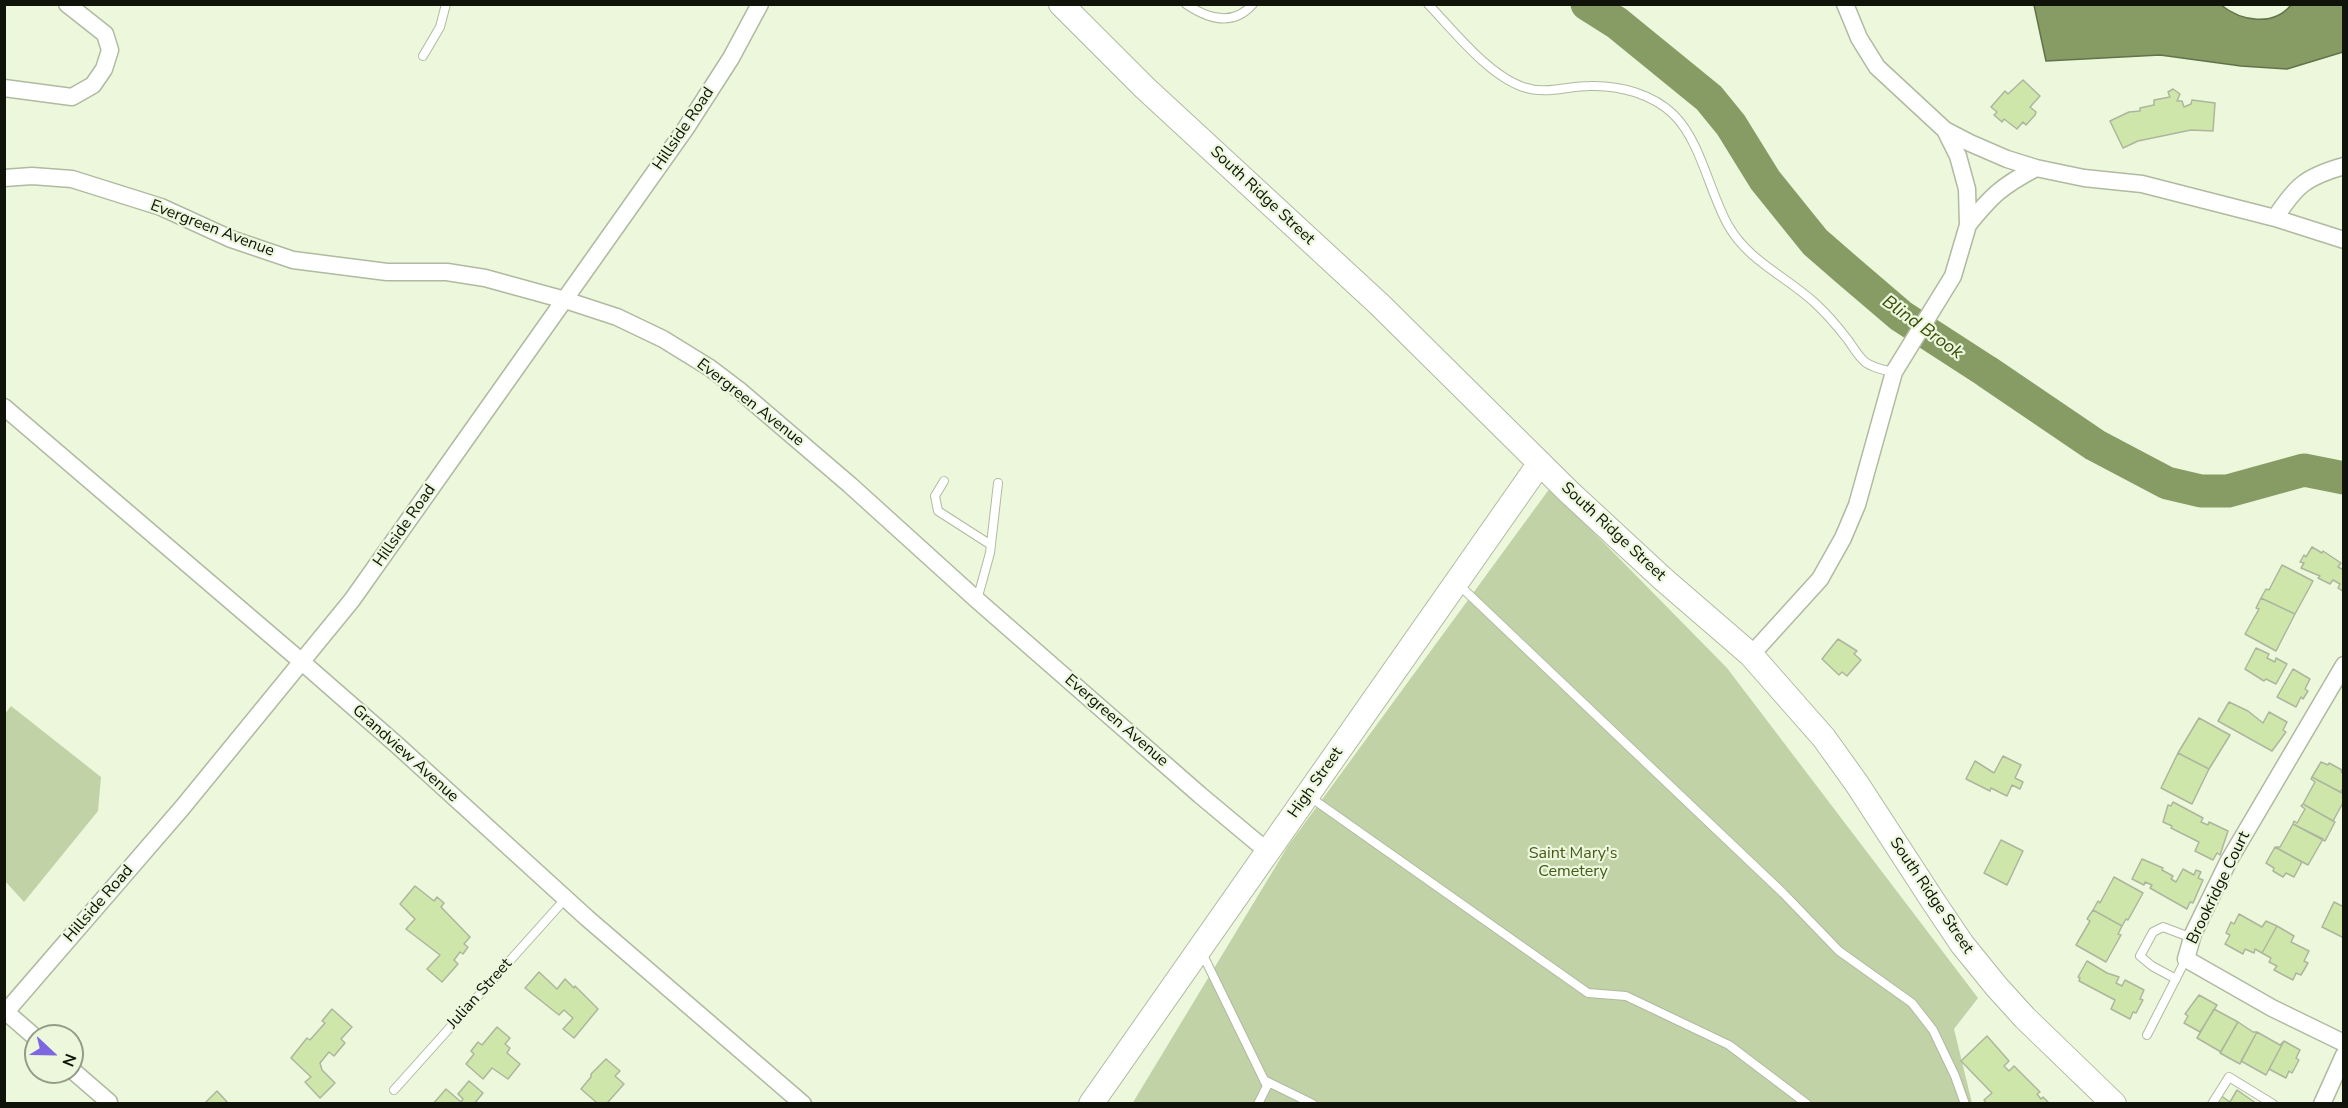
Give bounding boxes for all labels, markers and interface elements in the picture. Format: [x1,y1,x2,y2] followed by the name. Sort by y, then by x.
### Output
[649,84,719,174] street label: Hillside Road
[1206,143,1318,249] street label: South Ridge Street
[147,197,277,261] street label: Evergreen Avenue
[1877,291,1967,365] water label: Blind Brook
[692,355,808,451] street label: Evergreen Avenue
[1557,479,1669,585] street label: South Ridge Street
[370,481,440,571] street label: Hillside Road
[1060,671,1172,771] street label: Evergreen Avenue
[348,701,462,807] street label: Grandview Avenue
[1285,744,1347,822] street label: High Street
[2183,829,2255,947] street label: Brookridge Court
[1885,834,1977,958] street label: South Ridge Street
[1529,844,1617,882] park label: Saint Mary's Cemetery
[60,862,138,946] street label: Hillside Road
[443,955,517,1033] street label: Julian Street
[24,1024,84,1084] north arrow
[56,1050,81,1070] text: N

